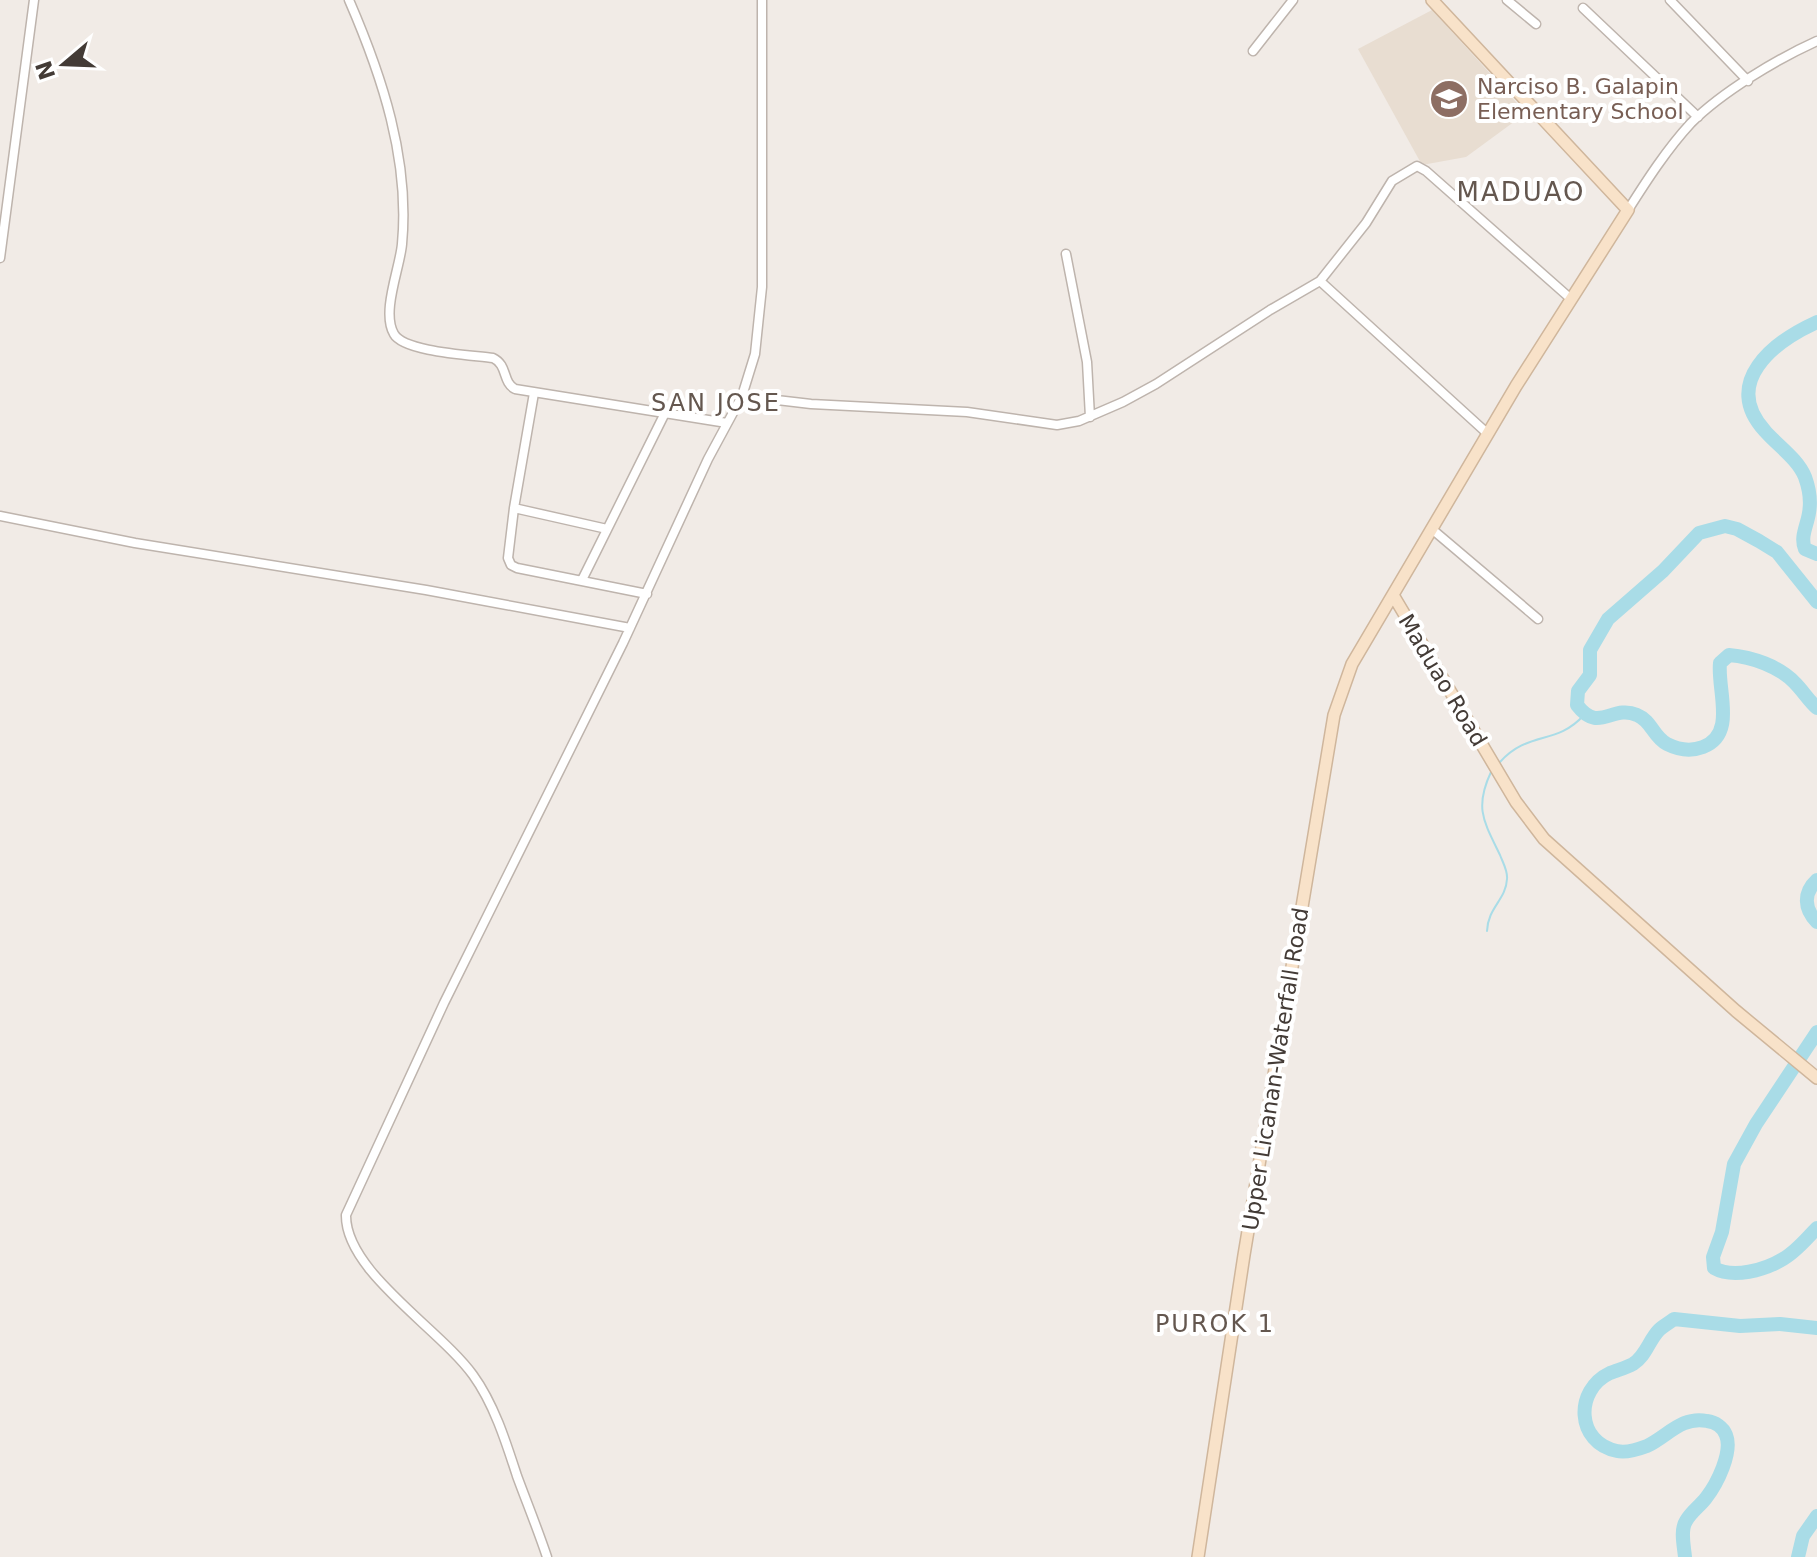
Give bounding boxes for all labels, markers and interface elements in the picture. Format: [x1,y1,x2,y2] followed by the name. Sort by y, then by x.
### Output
[24,24,104,104] north arrow
[31,58,60,83] text: N
[1477,74,1684,124] place label: Narciso B. Galapin Elementary School
[1428,78,1470,120] school or university icon: Narciso B. Galapin Elementary School
[1456,177,1586,207] district label: MADUAO
[651,389,781,417] district label: SAN JOSE
[1393,610,1492,751] street label: Maduao Road
[1238,906,1313,1232] street label: Upper Licanan-Waterfall Road
[1155,1310,1275,1338] district label: PUROK 1

